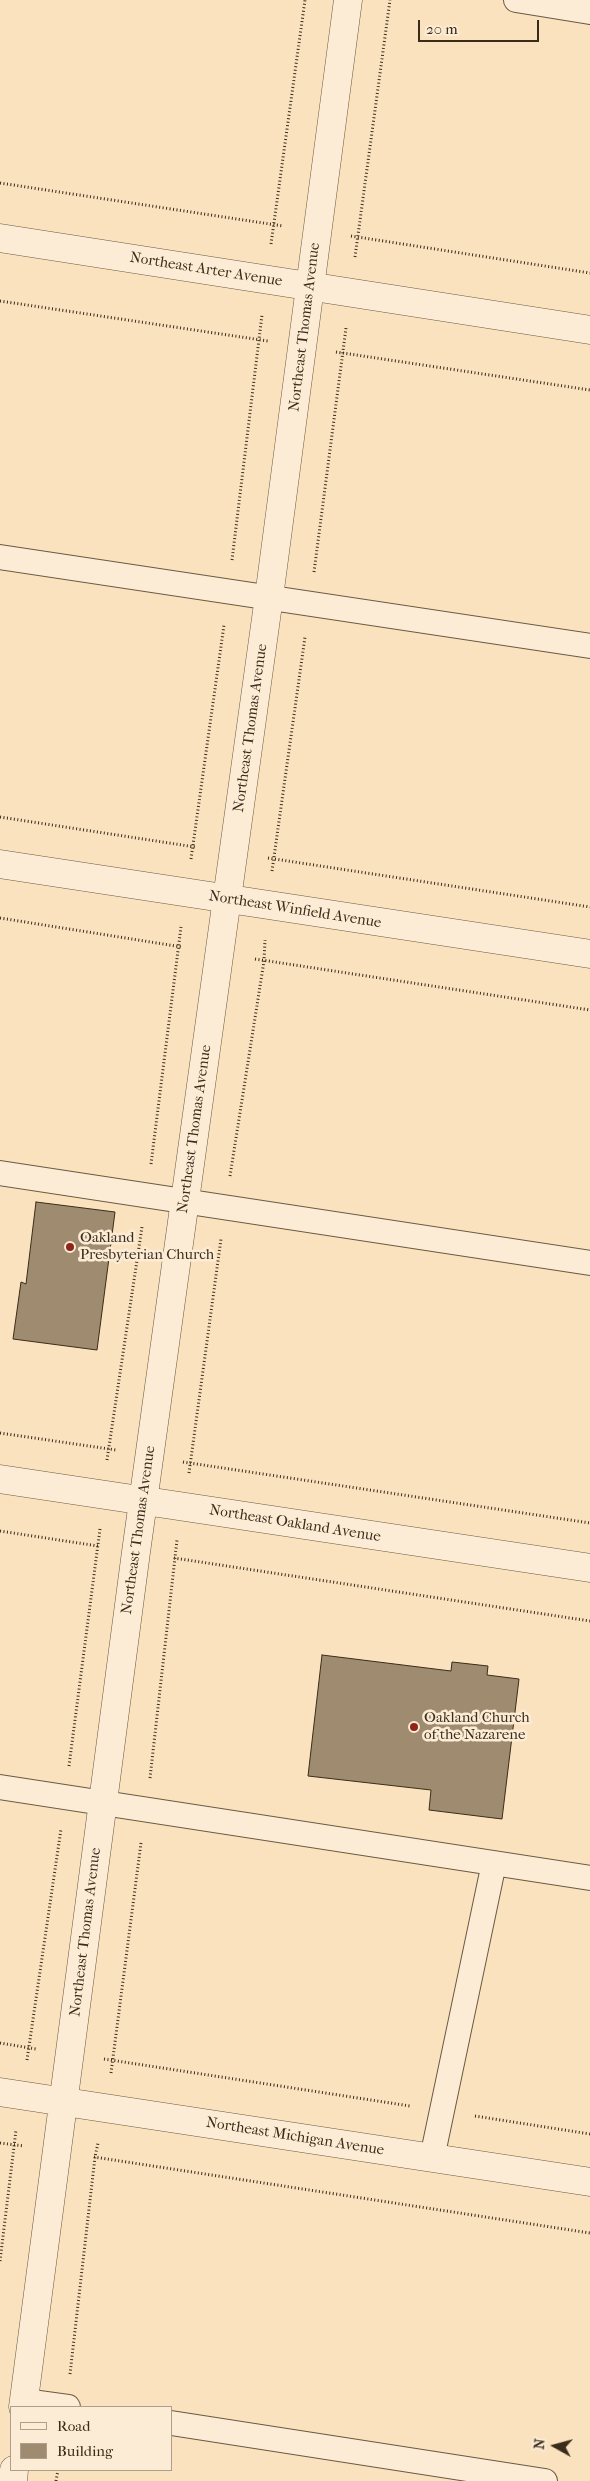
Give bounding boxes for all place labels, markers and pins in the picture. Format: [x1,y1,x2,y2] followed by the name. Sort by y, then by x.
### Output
[80,1229,214,1264] place label: Oakland Presbyterian Church
[64,1241,76,1253] marker: Oakland Presbyterian Church
[424,1709,530,1744] place label: Oakland Church of the Nazarene
[408,1721,420,1733] marker: Oakland Church of the Nazarene

